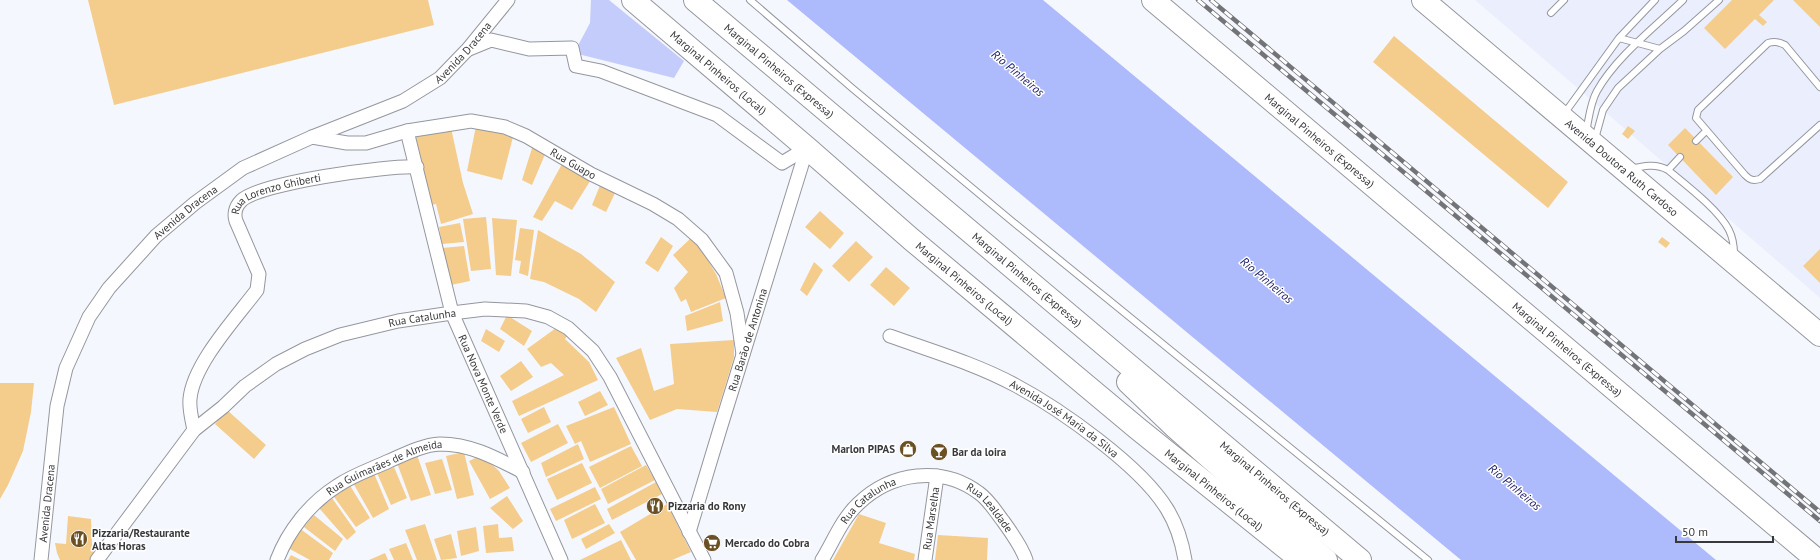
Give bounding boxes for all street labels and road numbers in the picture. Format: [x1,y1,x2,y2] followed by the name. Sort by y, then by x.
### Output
[432,19,494,87] street label: Avenida Dracena
[721,21,837,121] street label: Marginal Pinheiros (Expressa)
[667,28,769,117] street label: Marginal Pinheiros (Local)
[1262,90,1377,191] street label: Marginal Pinheiros (Expressa)
[1562,116,1681,219] street label: Avenida Doutora Ruth Cardoso
[548,145,598,182] street label: Rua Guapo
[228,170,322,216] street label: Rua Lorenzo Ghiberti
[150,182,220,242] street label: Avenida Dracena
[969,229,1085,330] street label: Marginal Pinheiros (Expressa)
[913,239,1016,328] street label: Marginal Pinheiros (Local)
[725,286,770,393] street label: Rua Barão de Antonina
[1510,299,1625,400] street label: Marginal Pinheiros (Expressa)
[387,306,457,330] street label: Rua Catalunha
[455,332,511,436] street label: Rua Nova Monte Verde
[1007,377,1122,461] street label: Avenida José Maria da Silva
[323,437,443,498] street label: Rua Guimarães de Almeida
[1217,438,1333,538] street label: Marginal Pinheiros (Expressa)
[1162,446,1266,534] street label: Marginal Pinheiros (Local)
[36,464,58,543] street label: Avenida Dracena
[837,474,898,526] street label: Rua Catalunha
[964,480,1016,535] street label: Rua Lealdade
[920,486,942,551] street label: Rua Marselha

